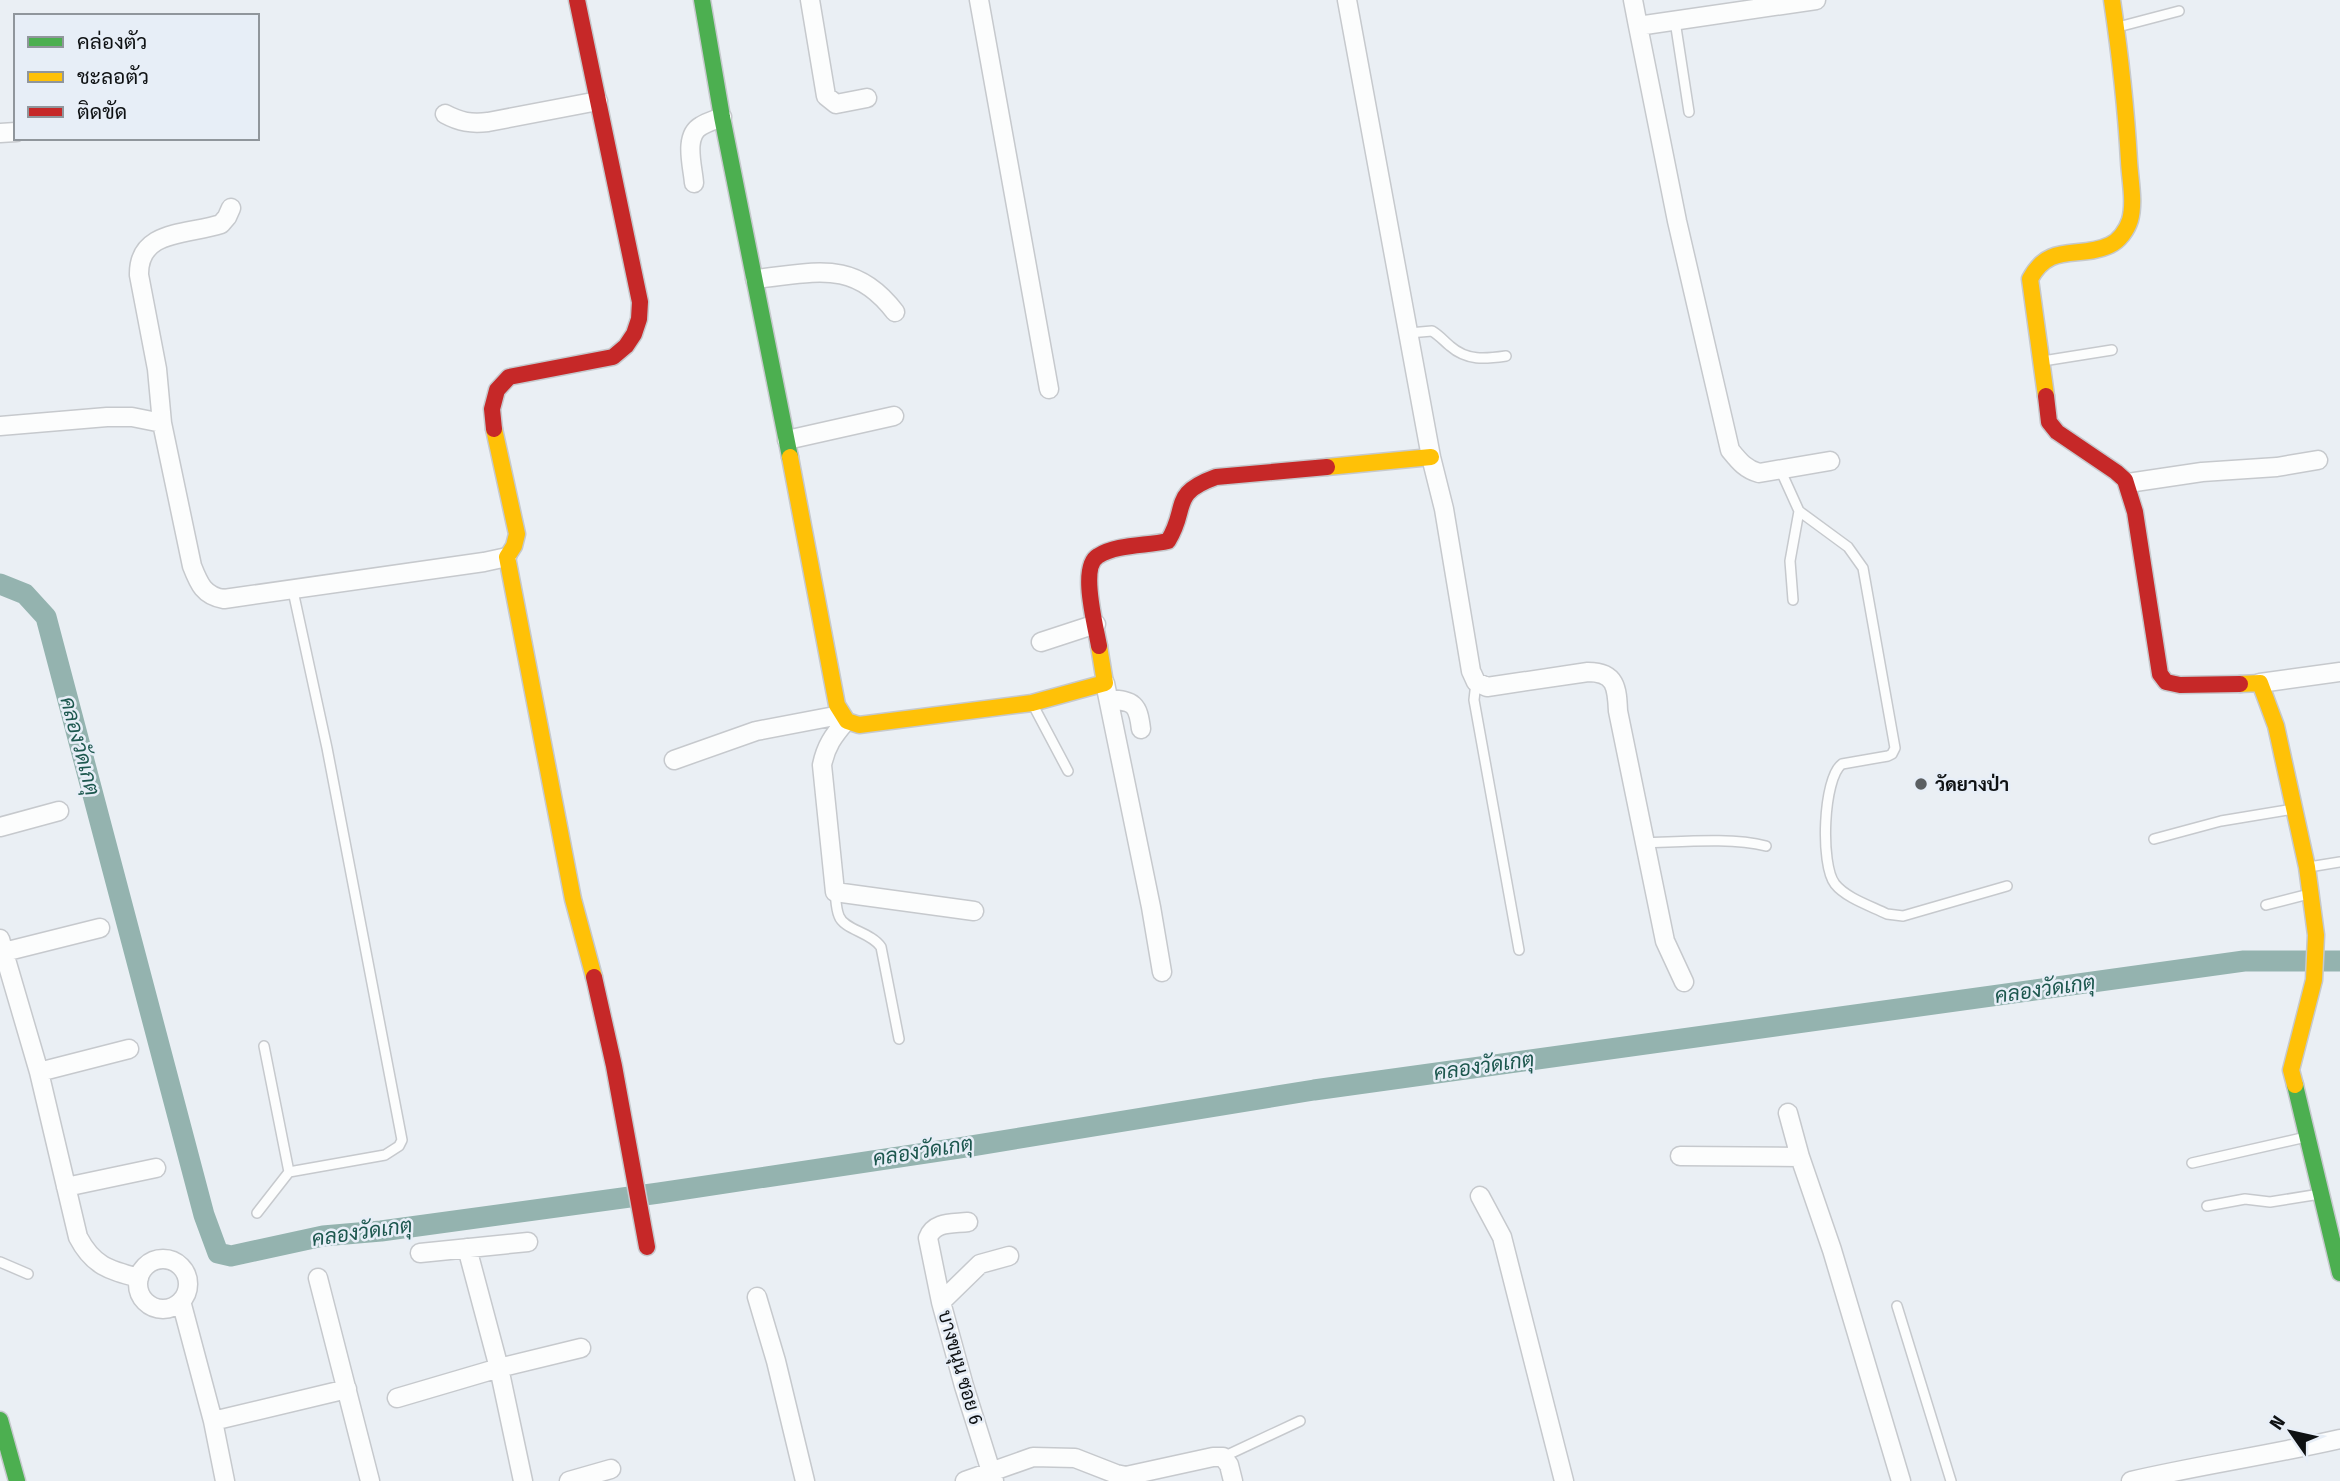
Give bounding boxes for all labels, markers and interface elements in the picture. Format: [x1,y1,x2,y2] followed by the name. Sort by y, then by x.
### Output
[14,14,259,140] legend
[77,29,147,55] text: คล่องตัว
[77,64,149,90] text: ชะลอตัว
[77,99,127,125] text: ติดขัด
[53,694,106,799] water label: คลองวัดเกตุ
[1935,773,2009,796] place label: วัดยางป่า
[1913,776,1929,792] marker: วัดยางป่า
[1993,969,2097,1010] water label: คลองวัดเกตุ
[1432,1046,1536,1087] water label: คลองวัดเกตุ
[871,1130,975,1173] water label: คลองวัดเกตุ
[310,1212,414,1253] water label: คลองวัดเกตุ
[932,1307,988,1427] street label: บางขนุน ซอย 6
[2256,1397,2326,1467] north arrow
[2265,1412,2290,1434] text: N

